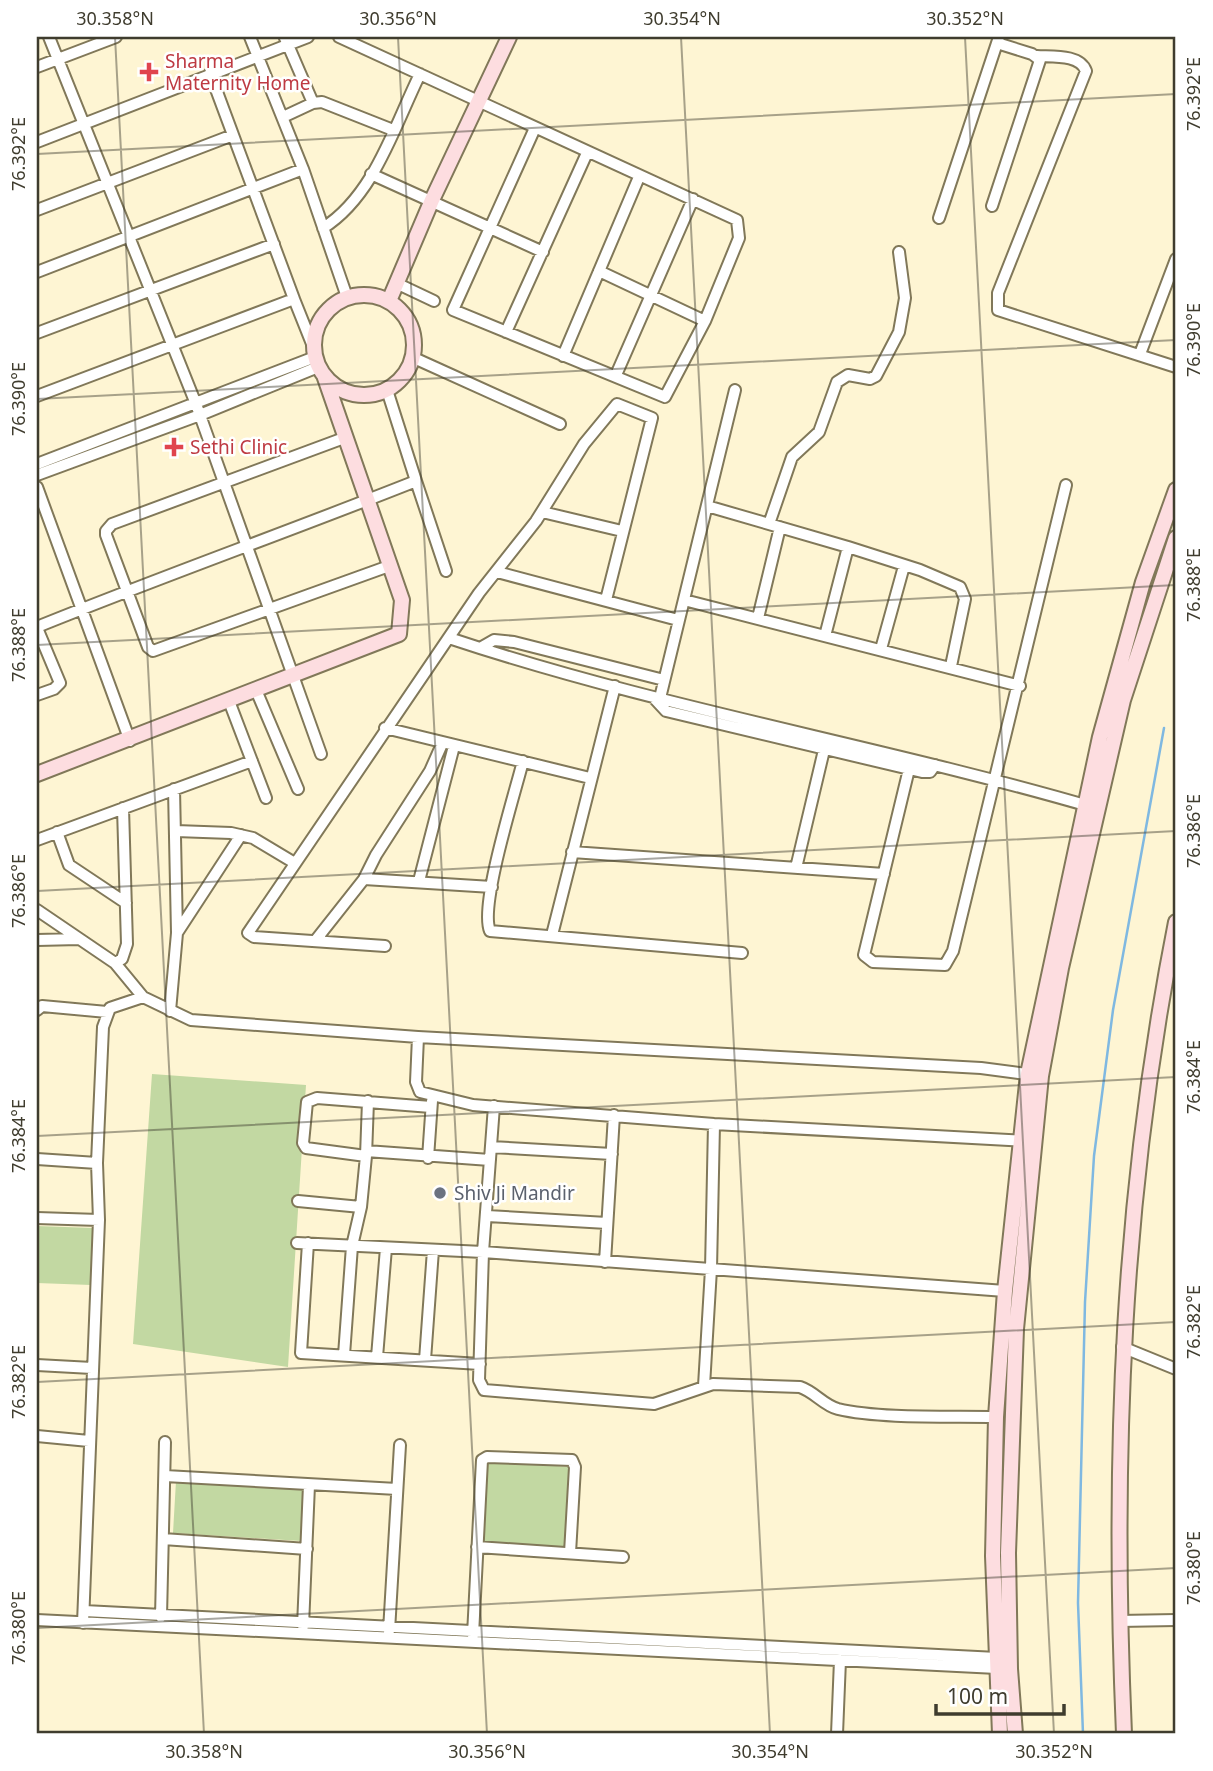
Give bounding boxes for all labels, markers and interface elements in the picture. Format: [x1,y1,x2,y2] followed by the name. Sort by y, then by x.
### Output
[76,6,154,30] text: 30.358°N
[359,6,437,30] text: 30.356°N
[643,6,721,30] text: 30.354°N
[926,6,1004,30] text: 30.352°N
[165,48,311,96] place label: Sharma Maternity Home
[1181,57,1205,131] text: 76.392°E
[139,62,159,82] marker: Sharma Maternity Home
[6,117,30,191] text: 76.392°E
[1181,303,1205,377] text: 76.390°E
[6,362,30,436] text: 76.390°E
[190,434,287,460] place label: Sethi Clinic
[164,437,184,457] marker: Sethi Clinic
[1181,548,1205,622] text: 76.388°E
[6,608,30,682] text: 76.388°E
[1181,794,1205,868] text: 76.386°E
[6,854,30,928] text: 76.386°E
[1181,1040,1205,1114] text: 76.384°E
[6,1099,30,1173] text: 76.384°E
[454,1180,575,1206] place label: Shiv Ji Mandir
[432,1185,448,1201] marker: Shiv Ji Mandir
[1181,1285,1205,1359] text: 76.382°E
[6,1345,30,1419] text: 76.382°E
[1181,1531,1205,1605] text: 76.380°E
[6,1591,30,1665] text: 76.380°E
[936,1673,1064,1717] scale bar
[947,1682,1008,1710] text: 100 m
[165,1739,243,1763] text: 30.358°N
[448,1739,526,1763] text: 30.356°N
[731,1739,809,1763] text: 30.354°N
[1015,1739,1093,1763] text: 30.352°N

